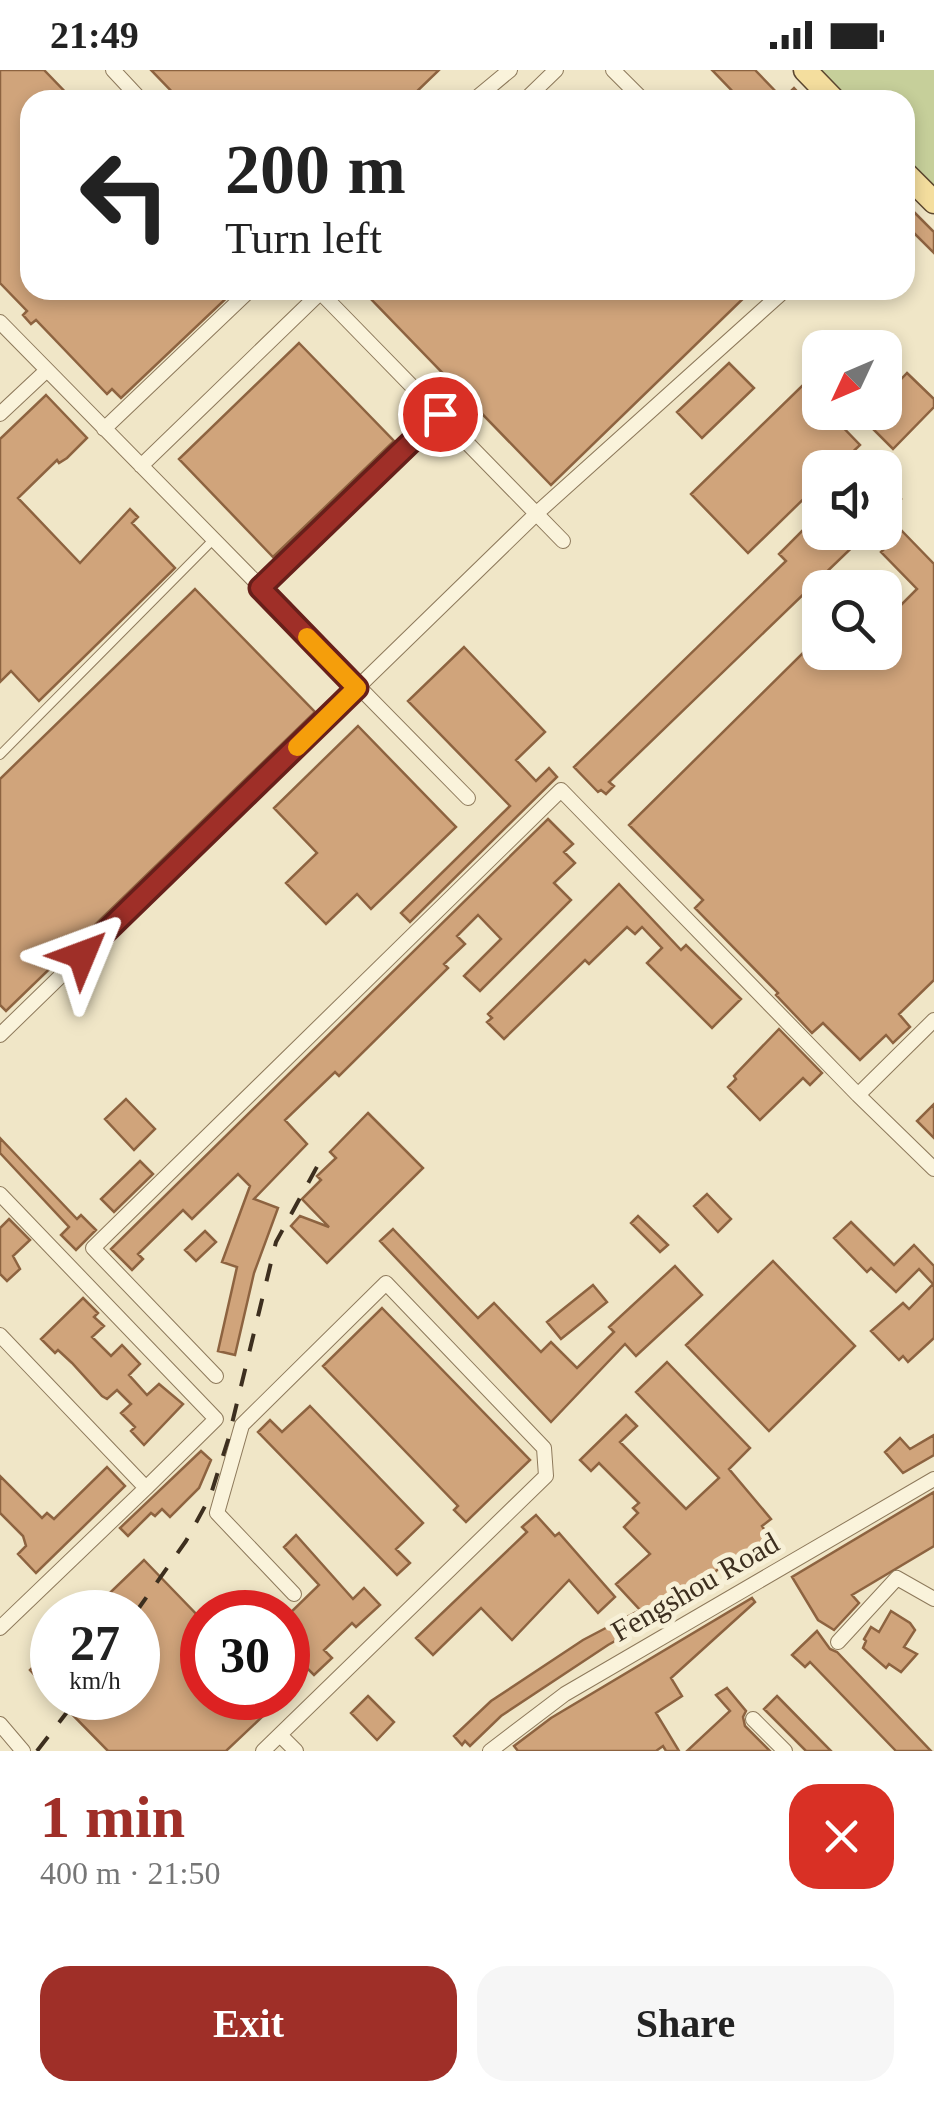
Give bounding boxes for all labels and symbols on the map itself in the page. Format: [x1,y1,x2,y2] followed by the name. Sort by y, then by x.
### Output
[802,330,902,430] north arrow
[398,372,483,457] pin
[30,903,134,1007] position arrow
[605,1525,784,1648] street label: Fengshou Road
[180,1590,310,1720] speed limit sign: 30

